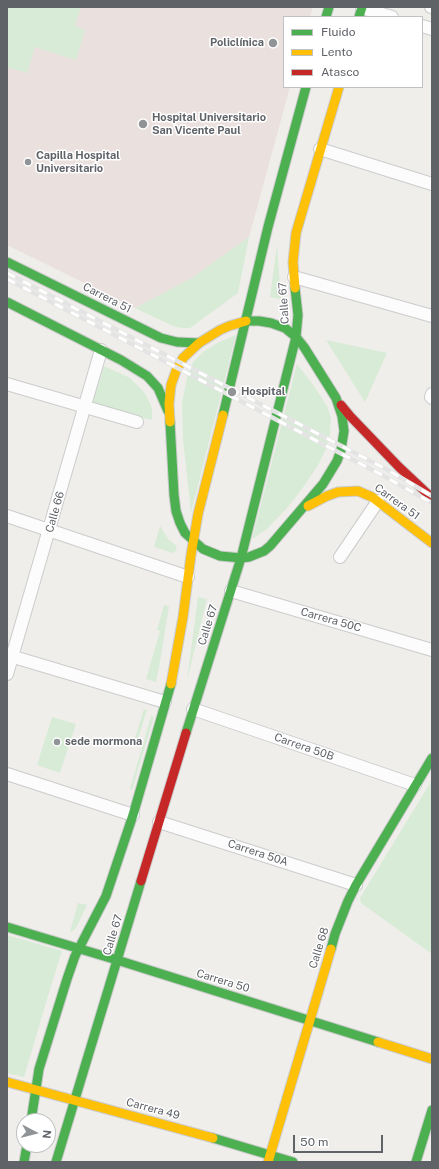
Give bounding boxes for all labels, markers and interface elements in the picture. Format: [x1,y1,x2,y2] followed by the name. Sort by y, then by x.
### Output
[283,16,423,88] legend
[321,25,356,39] text: Fluido
[210,36,264,50] place label: Policlínica
[267,37,279,49] marker: Policlínica
[321,45,352,59] text: Lento
[321,65,359,79] text: Atasco
[152,111,266,137] place label: Hospital Universitario San Vicente Paul
[137,118,149,130] marker: Hospital Universitario San Vicente Paul
[36,149,120,175] place label: Capilla Hospital Universitario
[23,157,33,167] marker: Capilla Hospital Universitario
[81,280,133,316] street label: Carrera 51
[276,282,292,324] street label: Calle 67
[241,385,285,399] place label: Hospital
[226,386,238,398] marker: Hospital
[372,481,422,523] street label: Carrera 51
[43,490,67,534] street label: Calle 66
[196,603,220,647] street label: Calle 67
[299,605,363,635] street label: Carrera 50C
[272,731,336,763] street label: Carrera 50B
[65,735,142,749] place label: sede mormona
[52,737,62,747] marker: sede mormona
[226,837,290,869] street label: Carrera 50A
[101,913,125,957] street label: Calle 67
[306,926,332,970] street label: Calle 68
[195,967,251,995] street label: Carrera 50
[125,1096,181,1122] street label: Carrera 49
[16,1113,56,1153] north arrow
[295,1127,385,1153] scale bar
[40,1129,53,1139] text: N
[300,1135,328,1149] text: 50 m

